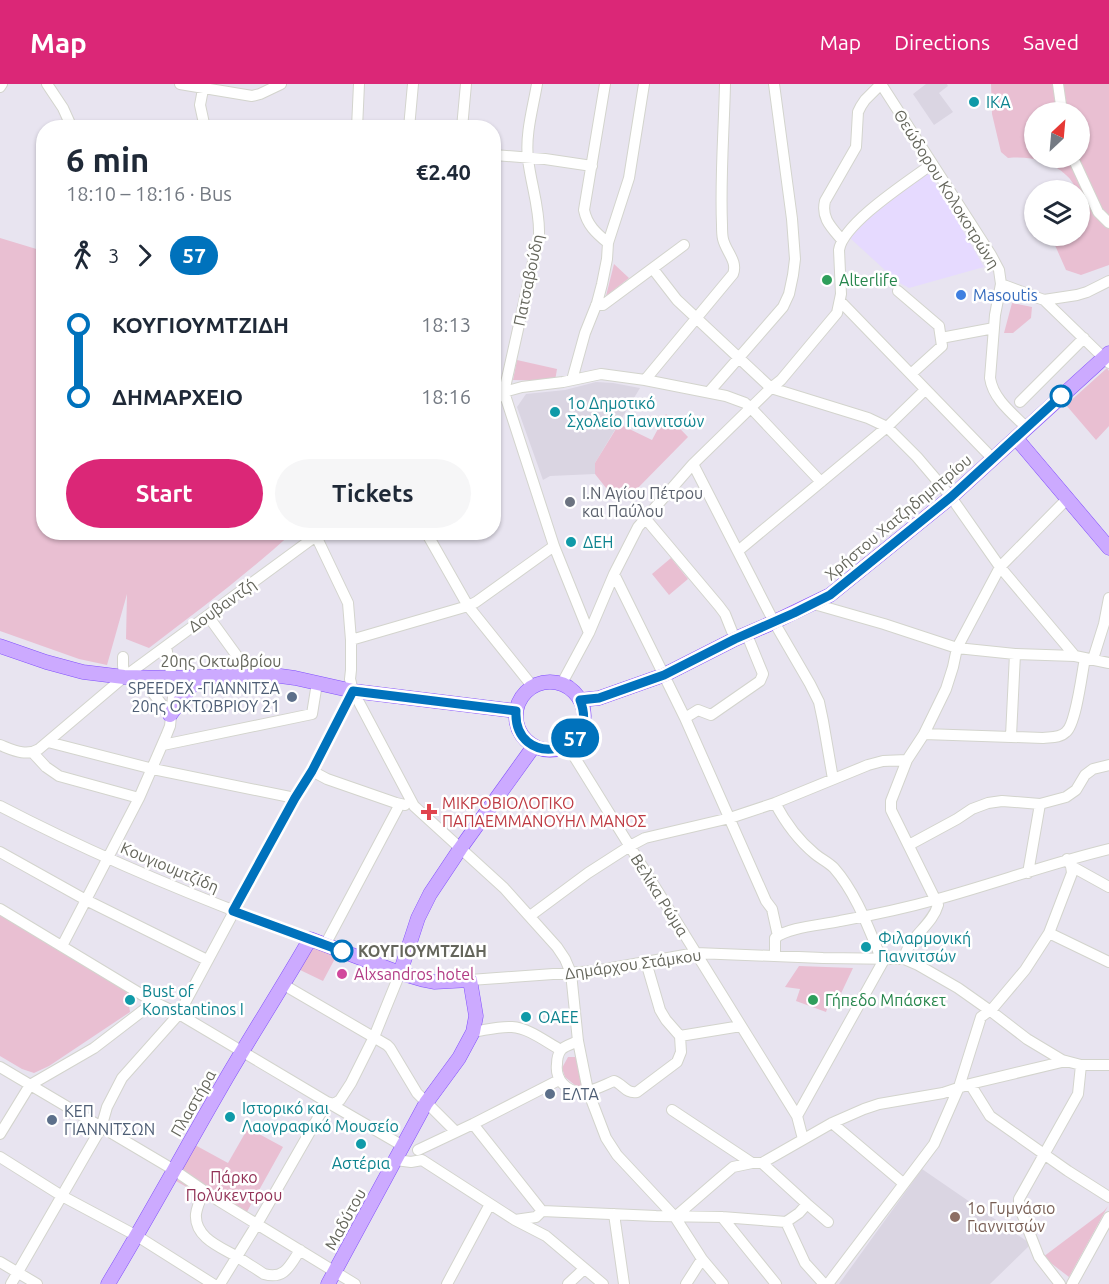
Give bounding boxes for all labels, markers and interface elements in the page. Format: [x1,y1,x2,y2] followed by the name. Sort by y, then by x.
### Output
[30,27,87,58] text: Map
[820,30,861,54] text: Map
[894,30,990,54] text: Directions
[1023,30,1079,54] text: Saved
[986,93,1011,111] place label: ΙΚΑ
[967,95,981,109] marker: ΙΚΑ
[1024,102,1090,168] north arrow
[1024,102,1090,246] map controls
[891,106,1003,272] street label: Θεώδορου Κολοκοτρώνη
[66,141,149,178] text: 6 min
[416,159,471,184] text: €2.40
[1024,180,1090,246] button: layers
[66,182,232,205] text: 18:10 – 18:16 · Bus
[509,232,547,328] street label: Πατσαβούδη
[66,239,99,272] icon: walk
[128,239,161,272] icon: forward
[182,243,206,267] text: 57
[108,244,119,267] text: 3
[839,271,898,289] place label: Alterlife
[820,273,834,287] marker: Alterlife
[973,286,1038,304] place label: Masoutis
[954,288,968,302] marker: Masoutis
[112,312,289,337] text: ΚΟΥΓΙΟΥΜΤΖΙΔΗ
[421,313,471,336] text: 18:13
[112,384,243,409] text: ΔΗΜΑΡΧΕΙΟ
[421,385,471,408] text: 18:16
[1050,385,1072,407] unlabelled marker
[567,394,704,430] place label: 1ο Δημοτικό Σχολείο Γιαννιτσών
[548,405,562,419] marker: 1ο Δημοτικό Σχολείο Γιαννιτσών
[821,450,976,584] street label: Χρήστου Χατζηδημητρίου
[66,459,263,528] button: Start
[275,459,471,528] button: Tickets
[582,484,703,520] place label: Ι.Ν Αγίου Πέτρου και Παύλου
[563,495,577,509] marker: Ι.Ν Αγίου Πέτρου και Παύλου
[583,533,613,551] place label: ΔΕΗ
[564,535,578,549] marker: ΔΕΗ
[185,575,260,636] street label: Δουβαντζή
[161,652,281,671] street label: 20ης Οκτωβρίου
[128,679,281,716] place label: SPEEDEX -ΓΙΑΝΝΙΤΣΑ 20ης ΟΚΤΩΒΡΙΟΥ 21
[285,690,299,704] marker: SPEEDEX -ΓΙΑΝΝΙΤΣΑ 20ης ΟΚΤΩΒΡΙΟΥ 21
[548,718,602,758] line badge: 57
[563,726,587,750] text: 57
[442,794,646,830] place label: ΜΙΚΡΟΒΙΟΛΟΓΙΚΟ ΠΑΠΑΕΜΜΑΝΟΥΗΛ ΜΑΝΟΣ
[420,803,438,821] marker: ΜΙΚΡΟΒΙΟΛΟΓΙΚΟ ΠΑΠΑΕΜΜΑΝΟΥΗΛ ΜΑΝΟΣ
[118,838,222,897] street label: Κουγιουμτζίδη
[628,851,693,940] street label: Βελίκα Ρώμα
[878,929,971,965] place label: Φιλαρμονική Γιαννιτσών
[331,940,353,962] marker: ΚΟΥΓΙΟΥΜΤΖΙΔΗ
[859,940,873,954] marker: Φιλαρμονική Γιαννιτσών
[358,942,487,960] place label: ΚΟΥΓΙΟΥΜΤΖΙΔΗ
[563,945,703,983] street label: Δημάρχου Στάμκου
[354,965,474,983] place label: Alxsandros hotel
[335,967,349,981] marker: Alxsandros hotel
[142,982,244,1018] place label: Bust of Konstantinos I
[825,991,946,1009] place label: Γήπεδο Μπάσκετ
[123,993,137,1007] marker: Bust of Konstantinos I
[806,993,820,1007] marker: Γήπεδο Μπάσκετ
[538,1008,579,1026] place label: ΟΑΕΕ
[519,1010,533,1024] marker: ΟΑΕΕ
[167,1066,219,1139] street label: Πλαστήρα
[562,1085,600,1103] place label: ΕΛΤΑ
[543,1087,557,1101] marker: ΕΛΤΑ
[242,1099,399,1135] place label: Ιστορικό και Λαογραφικό Μουσείο
[64,1102,155,1138] place label: ΚΕΠ ΓΙΑΝΝΙΤΣΩΝ
[223,1110,237,1124] marker: Ιστορικό και Λαογραφικό Μουσείο
[45,1113,59,1127] marker: ΚΕΠ ΓΙΑΝΝΙΤΣΩΝ
[354,1137,368,1151] marker: Αστέρια
[332,1154,391,1172] place label: Αστέρια
[186,1168,282,1204] park label: Πάρκο Πολύκεντρου
[321,1185,369,1253] street label: Μαδύτου
[967,1199,1055,1235] place label: 1ο Γυμνάσιο Γιαννιτσών
[948,1210,962,1224] marker: 1ο Γυμνάσιο Γιαννιτσών

